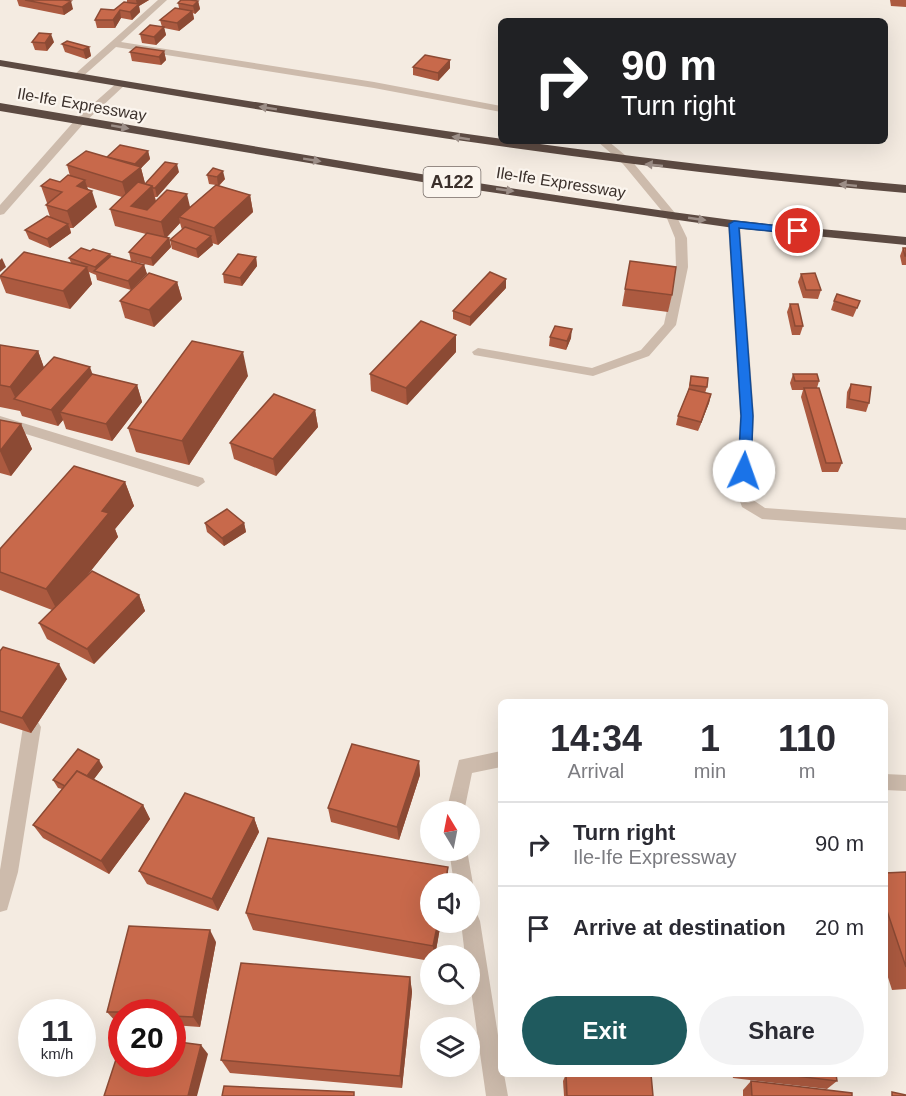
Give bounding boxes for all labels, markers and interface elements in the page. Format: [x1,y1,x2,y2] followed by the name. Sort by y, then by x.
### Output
[522,42,600,120] icon: right
[621,42,717,89] text: 90 m
[16,85,148,124] street label: Ile-Ife Expressway
[621,91,736,121] text: Turn right
[258,103,277,112] one-way arrow
[110,123,129,132] one-way arrow
[451,133,470,142] one-way arrow
[303,155,322,164] one-way arrow
[644,160,663,170] one-way arrow
[495,164,627,201] street label: Ile-Ife Expressway
[424,167,480,197] road number: A122
[838,180,857,190] one-way arrow
[495,185,514,194] one-way arrow
[772,205,823,256] pin
[781,214,814,247] icon: arrive
[688,215,707,224] one-way arrow
[712,439,776,503] position arrow
[550,718,642,759] text: 14:34
[700,718,720,759] text: 1
[778,718,836,759] text: 110
[568,760,624,782] text: Arrival
[694,760,726,782] text: min
[799,760,815,782] text: m
[420,801,480,861] north arrow
[420,801,480,1077] map controls
[573,820,675,845] text: Turn right
[522,828,555,861] icon: right
[815,831,864,856] text: 90 m
[573,846,736,868] text: Ile-Ife Expressway
[420,873,480,933] button: sound
[522,912,555,945] icon: arrive
[573,915,786,940] text: Arrive at destination
[815,915,864,940] text: 20 m
[420,945,480,1005] button: search
[522,996,687,1065] button: Exit
[699,996,864,1065] button: Share
[108,999,186,1077] speed limit sign: 20
[41,1014,73,1047] text: 11
[420,1017,480,1077] button: layers
[41,1045,73,1062] text: km/h

